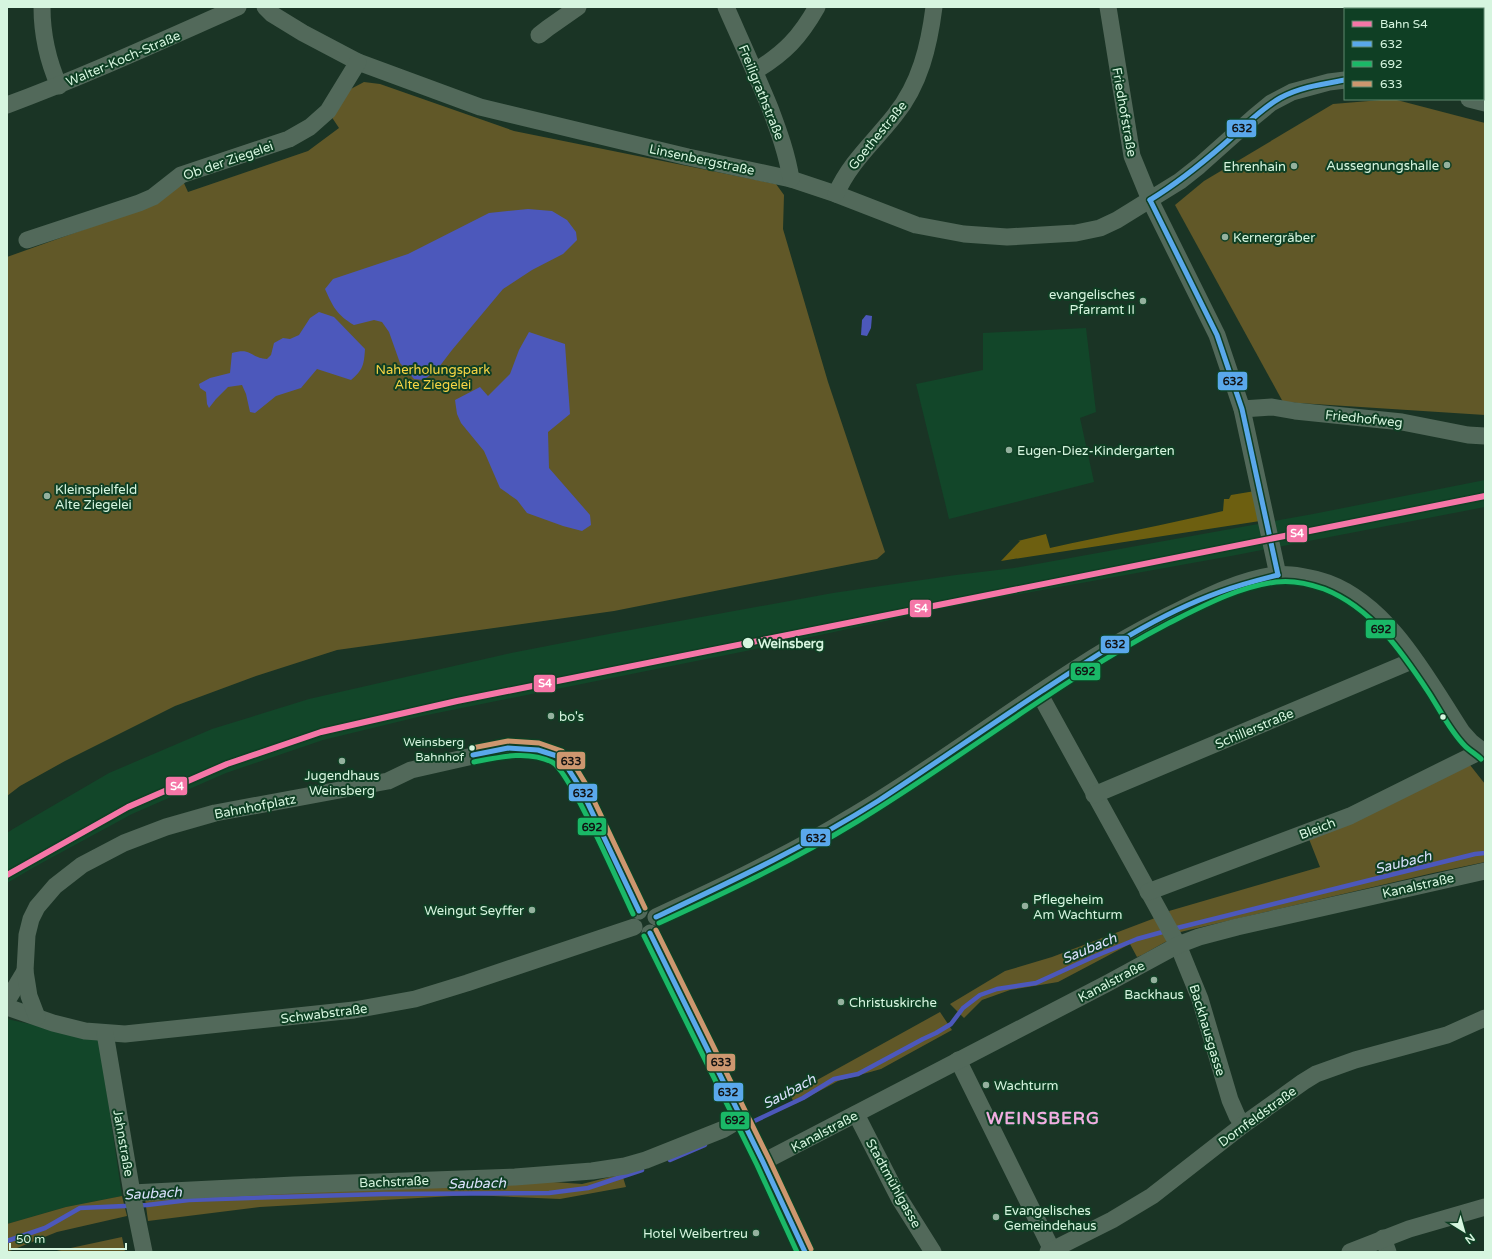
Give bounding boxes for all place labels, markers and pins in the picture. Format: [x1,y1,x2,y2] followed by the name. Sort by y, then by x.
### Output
[1326,158,1439,174] place label: Aussegnungshalle
[1223,159,1286,175] place label: Ehrenhain
[1442,160,1452,170] marker: Aussegnungshalle
[1289,161,1299,171] marker: Ehrenhain
[1233,230,1315,246] place label: Kernergräber
[1220,232,1230,242] marker: Kernergräber
[1049,287,1135,318] place label: evangelisches Pfarramt II
[1138,296,1148,306] marker: evangelisches Pfarramt II
[1017,443,1175,459] place label: Eugen-Diez-Kindergarten
[1004,445,1014,455] marker: Eugen-Diez-Kindergarten
[55,482,137,513] place label: Kleinspielfeld Alte Ziegelei
[42,491,52,501] marker: Kleinspielfeld Alte Ziegelei
[741,636,755,650] marker: Weinsberg
[758,636,824,652] place label: Weinsberg
[559,709,584,725] place label: bo's
[546,711,556,721] marker: bo's
[1438,712,1448,722] unlabelled marker
[403,735,464,764] place label: Weinsberg Bahnhof
[467,743,477,753] marker: Weinsberg Bahnhof
[337,756,347,766] marker: Jugendhaus Weinsberg
[305,768,379,799] place label: Jugendhaus Weinsberg
[1033,892,1122,923] place label: Pflegeheim Am Wachturm
[1020,901,1030,911] marker: Pflegeheim Am Wachturm
[424,903,524,919] place label: Weingut Seyffer
[527,905,537,915] marker: Weingut Seyffer
[1149,975,1159,985] marker: Backhaus
[1124,987,1184,1003] place label: Backhaus
[849,995,937,1011] place label: Christuskirche
[836,997,846,1007] marker: Christuskirche
[994,1078,1058,1094] place label: Wachturm
[981,1080,991,1090] marker: Wachturm
[1004,1203,1097,1234] place label: Evangelisches Gemeindehaus
[991,1212,1001,1222] marker: Evangelisches Gemeindehaus
[643,1226,748,1242] place label: Hotel Weibertreu
[751,1228,761,1238] marker: Hotel Weibertreu

